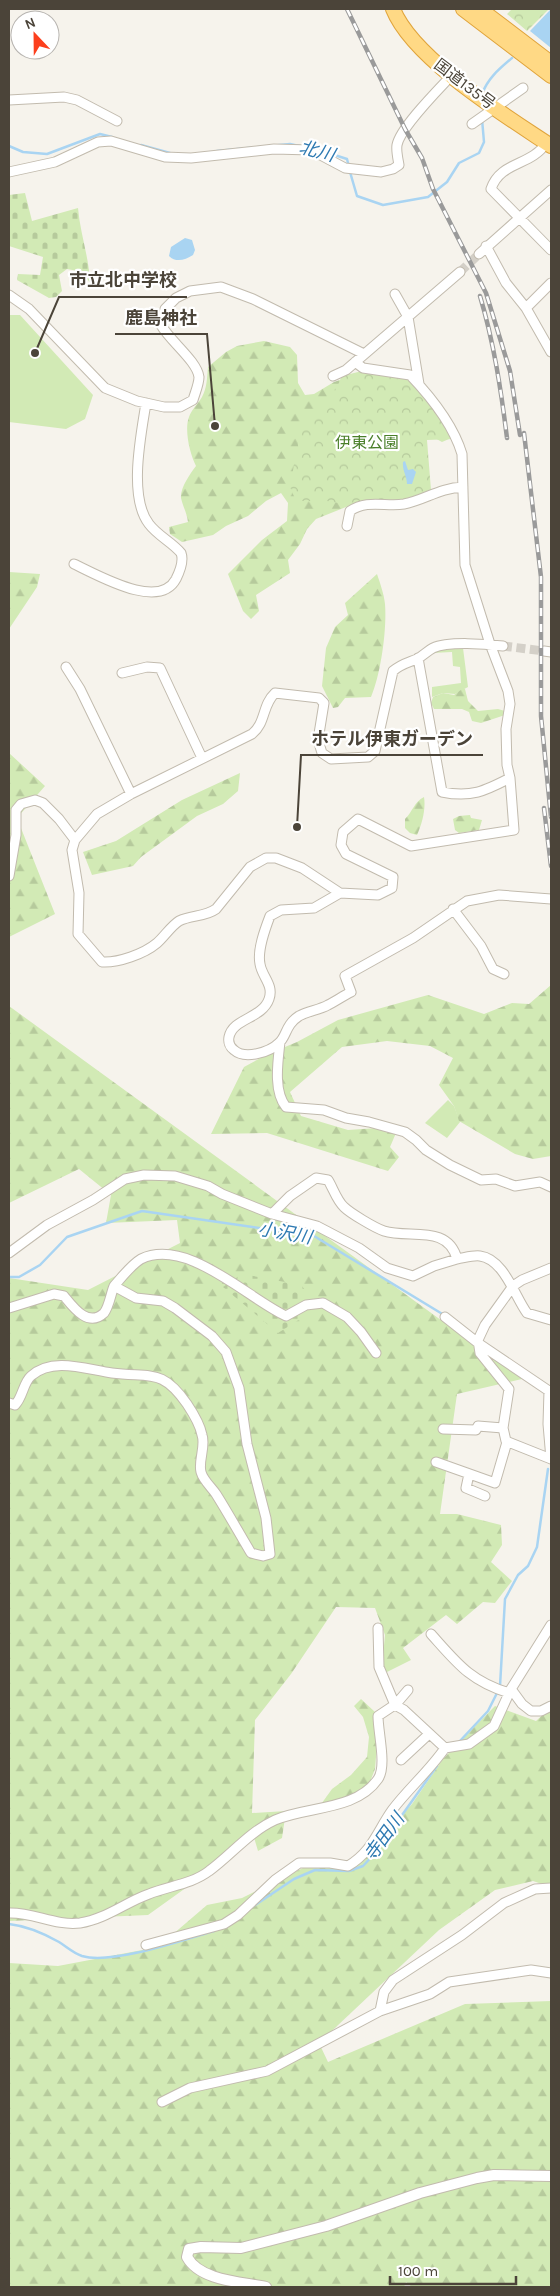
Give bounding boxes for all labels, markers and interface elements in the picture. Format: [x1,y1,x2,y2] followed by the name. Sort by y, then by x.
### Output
[10,10,60,60] north arrow
[22,14,38,33] text: N
[431,55,499,113] street label: 国道135号
[297,136,339,167] water label: 北川
[59,264,187,297] callout: 市立北中学校
[69,269,177,291] text: 市立北中学校
[115,301,207,334] callout: 鹿島神社
[125,307,197,329] text: 鹿島神社
[335,433,399,452] park label: 伊東公園
[301,722,483,755] callout: ホテル伊東ガーデン
[311,728,473,750] text: ホテル伊東ガーデン
[257,1217,315,1249] water label: 小沢川
[359,1807,410,1865] water label: 寺田川
[390,2254,516,2286] scale bar
[398,2262,438,2280] text: 100 m

